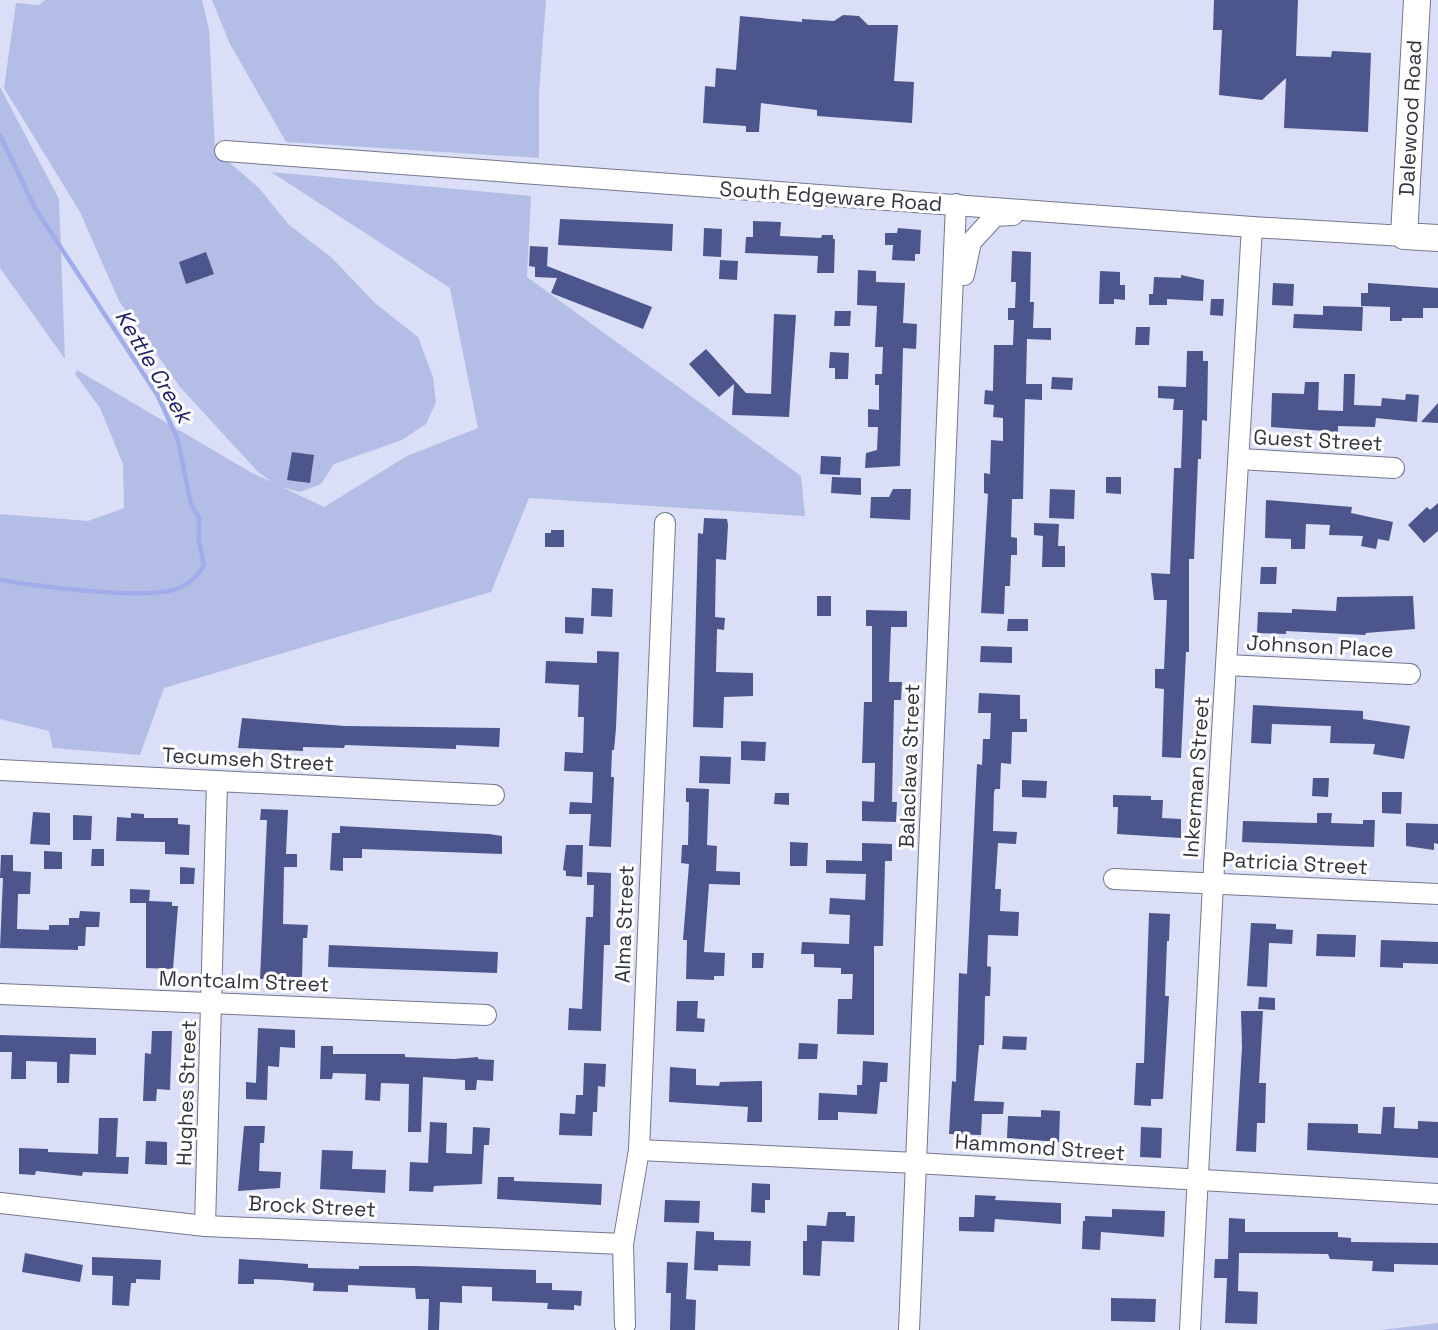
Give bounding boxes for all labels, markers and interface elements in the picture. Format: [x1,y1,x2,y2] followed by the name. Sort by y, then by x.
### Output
[1392,39,1428,197] street label: Dalewood Road
[719,175,943,217] street label: South Edgeware Road
[109,304,200,430] water label: Kettle Creek
[1253,423,1383,457] street label: Guest Street
[1246,629,1394,663] street label: Johnson Place
[893,683,925,849] street label: Balaclava Street
[1177,695,1215,859] street label: Inkerman Street
[161,741,335,777] street label: Tecumseh Street
[1221,846,1369,880] street label: Patricia Street
[608,865,640,983] street label: Alma Street
[158,965,330,997] street label: Montcalm Street
[170,1020,202,1166] street label: Hughes Street
[954,1128,1126,1166] street label: Hammond Street
[247,1189,377,1223] street label: Brock Street

